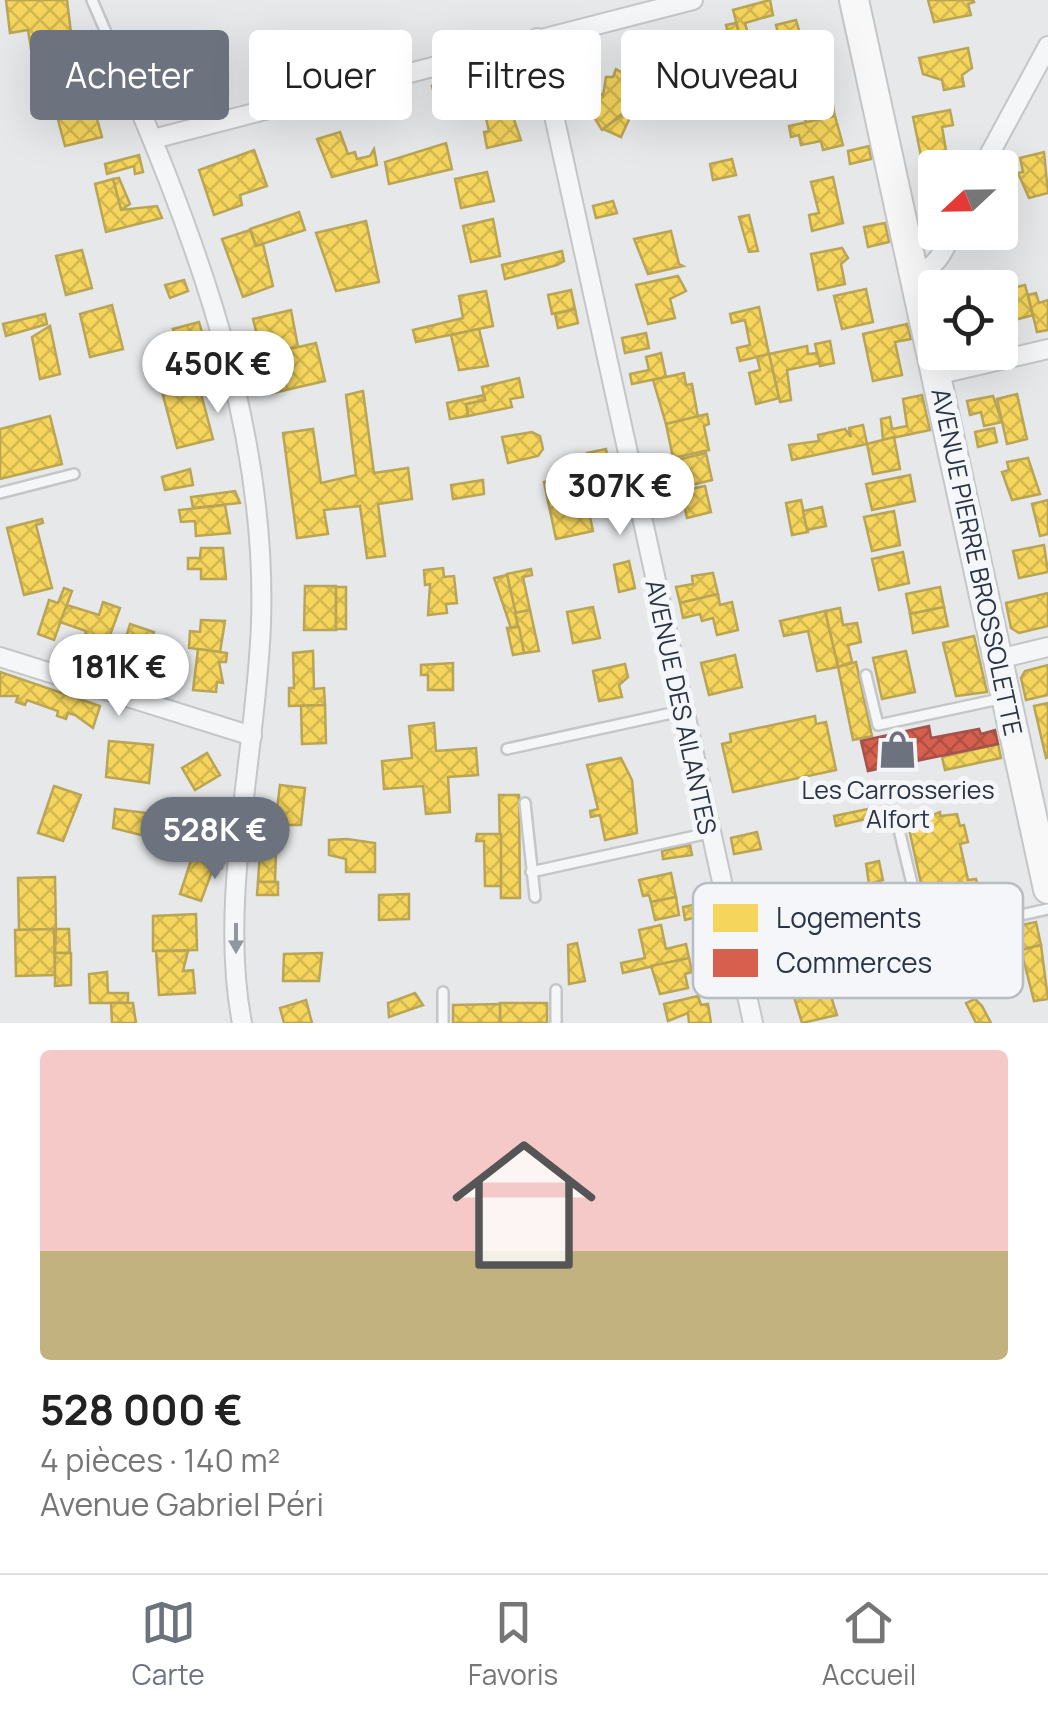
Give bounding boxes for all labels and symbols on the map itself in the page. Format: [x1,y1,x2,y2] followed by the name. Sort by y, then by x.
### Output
[918,150,1018,250] north arrow
[137,331,299,416] pin: 450K €
[924,385,1031,739] street label: AVENUE PIERRE BROSSOLETTE
[539,453,701,538] pin: 307K €
[637,576,726,837] street label: AVENUE DES AILANTES
[38,634,200,719] pin: 181K €
[877,728,919,770] shop icon: Les Carrosseries Alfort
[801,772,995,836] place label: Les Carrosseries Alfort
[134,797,296,882] pin: 528K €
[693,883,1023,998] legend
[776,898,922,936] text: Logements
[228,923,244,955] one-way arrow
[776,943,932,981] text: Commerces

